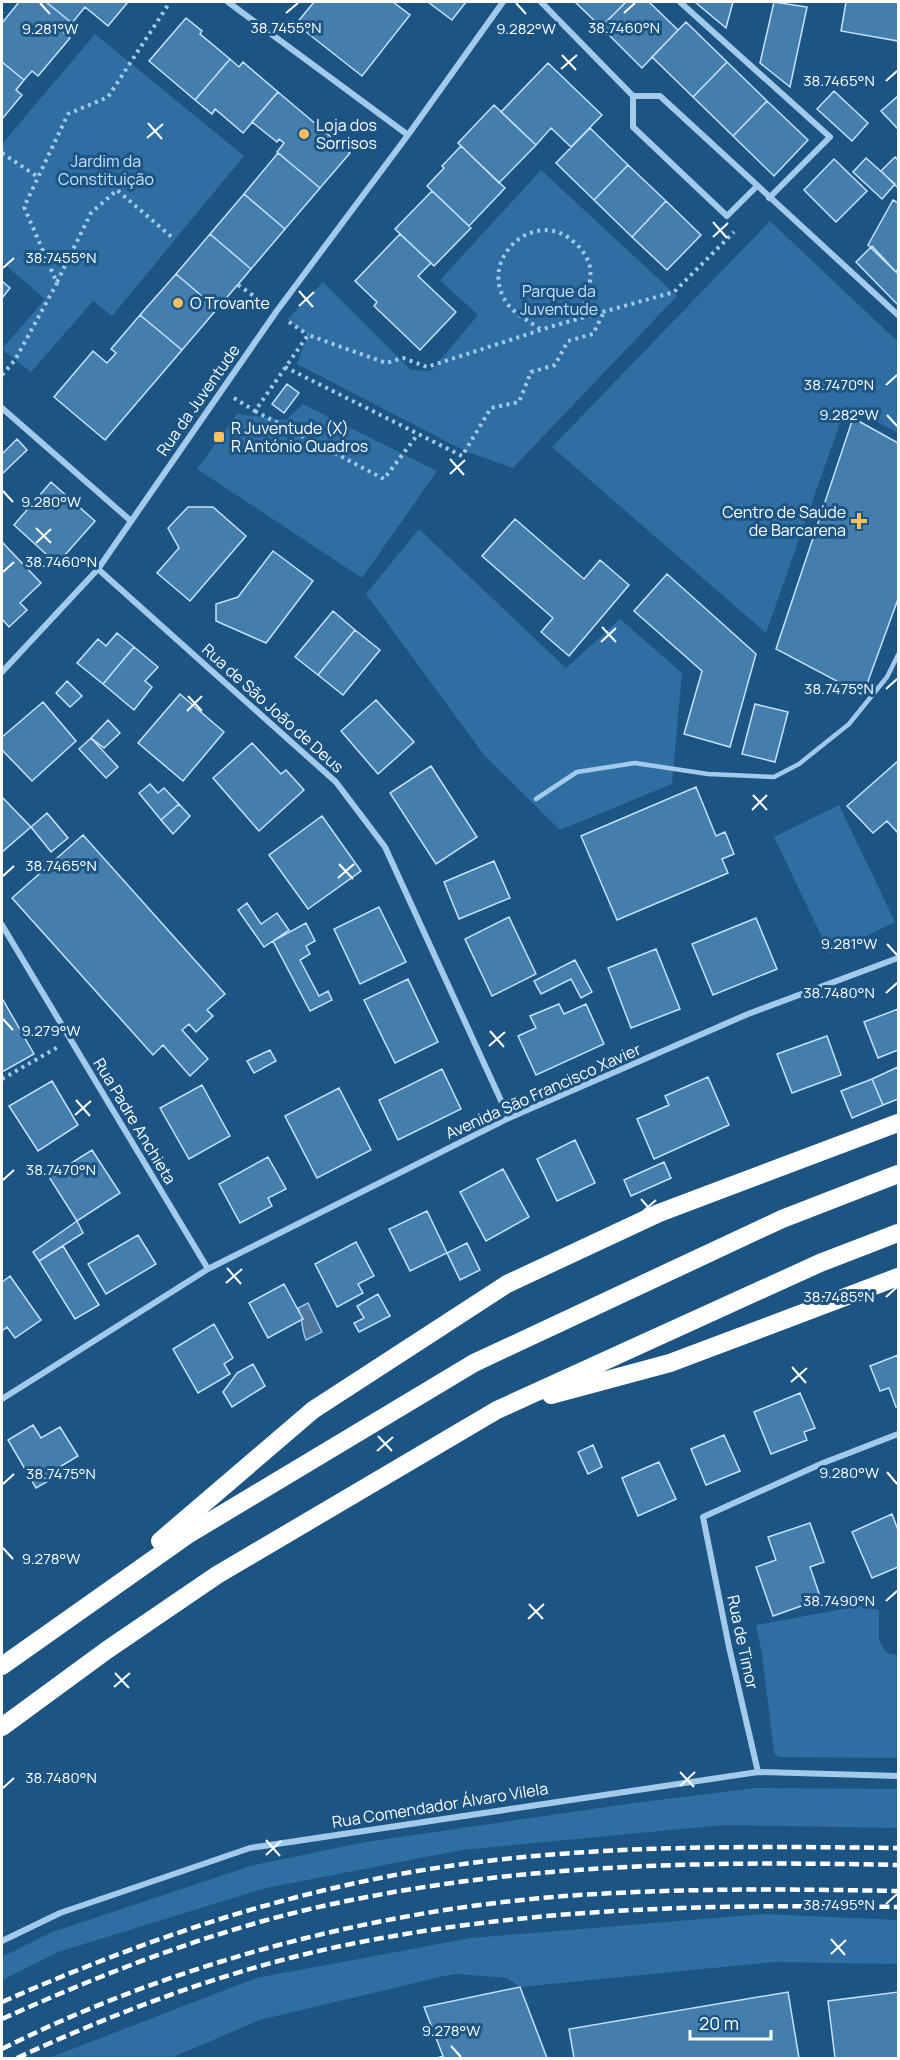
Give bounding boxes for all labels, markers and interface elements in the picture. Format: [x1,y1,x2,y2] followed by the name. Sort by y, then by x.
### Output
[251,17,321,38] text: 38.7455°N
[588,17,660,38] text: 38.7460°N
[22,18,78,39] text: 9.281°W
[496,18,556,39] text: 9.282°W
[803,70,875,91] text: 38.7465°N
[316,114,377,154] place label: Loja dos Sorrisos
[297,127,311,141] marker: Loja dos Sorrisos
[58,150,154,190] park label: Jardim da Constituição
[26,247,96,268] text: 38.7455°N
[520,280,598,320] park label: Parque da Juventude
[190,292,270,314] place label: O Trovante
[171,296,185,310] marker: O Trovante
[151,340,245,460] street label: Rua da Juventude
[804,374,874,395] text: 38.7470°N
[819,404,879,425] text: 9.282°W
[231,417,368,457] place label: R Juventude (X) R António Quadros
[212,430,226,444] marker: R Juventude (X) R António Quadros
[21,491,81,512] text: 9.280°W
[722,501,846,541] place label: Centro de Saúde de Barcarena
[850,512,868,530] marker: Centro de Saúde de Barcarena
[25,551,97,572] text: 38.7460°N
[197,638,349,778] street label: Rua de São João de Deus
[804,678,874,699] text: 38.7475°N
[25,855,97,876] text: 38.7465°N
[821,933,877,954] text: 9.281°W
[803,982,875,1003] text: 38.7480°N
[22,1020,80,1041] text: 9.279°W
[442,1038,644,1144] street label: Avenida São Francisco Xavier
[89,1054,181,1188] street label: Rua Padre Anchieta
[26,1159,96,1180] text: 38.7470°N
[804,1286,874,1307] text: 38.7485°N
[819,1462,879,1483] text: 9.280°W
[26,1463,96,1484] text: 38.7475°N
[22,1548,80,1569] text: 9.278°W
[803,1590,875,1611] text: 38.7490°N
[722,1593,764,1691] street label: Rua de Timor
[25,1767,97,1788] text: 38.7480°N
[330,1777,550,1833] street label: Rua Comendador Álvaro Vilela
[803,1894,875,1915] text: 38.7495°N
[690,2003,771,2041] scale bar
[699,2011,739,2035] text: 20 m
[422,2020,480,2041] text: 9.278°W

